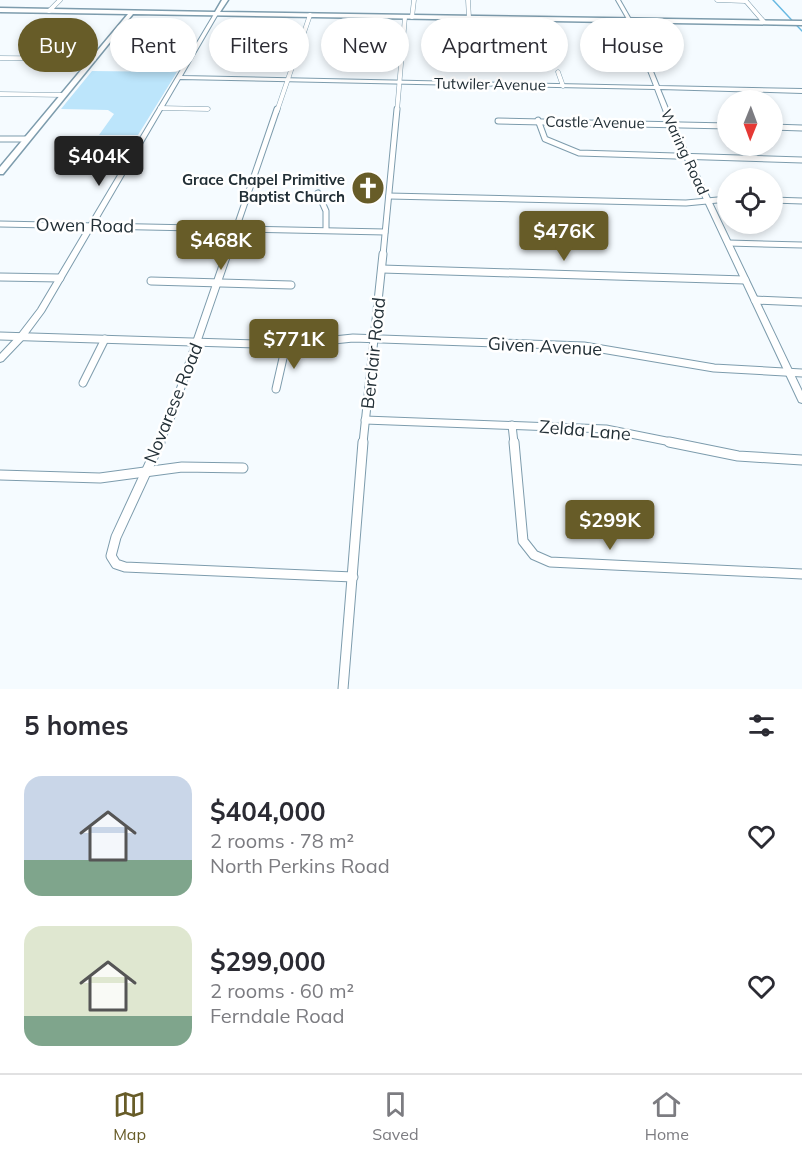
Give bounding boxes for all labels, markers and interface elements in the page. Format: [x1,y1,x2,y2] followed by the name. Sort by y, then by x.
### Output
[18,18,98,72] chip: Buy
[110,18,197,72] chip: Rent
[209,18,309,72] chip: Filters
[321,18,409,72] chip: New
[421,18,568,72] chip: Apartment
[580,18,684,72] chip: House
[434,74,546,94] street label: Tutwiler Avenue
[717,90,783,156] north arrow
[717,90,783,234] map controls
[657,106,713,198] street label: Waring Road
[545,112,645,132] street label: Castle Avenue
[57,136,141,187] pin: $404K
[68,143,130,168] text: $404K
[717,168,783,234] button: locate
[182,170,345,206] place label: Grace Chapel Primitive Baptist Church
[350,170,386,206] church icon: Grace Chapel Primitive Baptist Church
[522,211,606,262] pin: $476K
[36,213,134,237] street label: Owen Road
[533,218,595,243] text: $476K
[179,220,263,271] pin: $468K
[190,227,252,252] text: $468K
[356,296,390,410] street label: Berclair Road
[252,319,336,370] pin: $771K
[263,326,325,351] text: $771K
[487,332,603,360] street label: Given Avenue
[138,340,208,466] street label: Novarese Road
[538,415,632,445] street label: Zelda Lane
[568,500,652,551] pin: $299K
[579,507,641,532] text: $299K
[24,709,128,742] text: 5 homes
[745,709,778,742] icon: filters
[210,795,326,828] text: $404,000
[72,800,144,872] icon: home
[745,820,778,853] icon: heart
[210,828,354,853] text: 2 rooms · 78 m²
[210,853,390,878] text: North Perkins Road
[210,945,326,978] text: $299,000
[72,950,144,1022] icon: home
[745,970,778,1003] icon: heart
[210,978,354,1003] text: 2 rooms · 60 m²
[210,1003,345,1028] text: Ferndale Road
[113,1088,146,1144] tab: Map
[372,1088,419,1144] tab: Saved
[645,1088,689,1144] tab: Home

